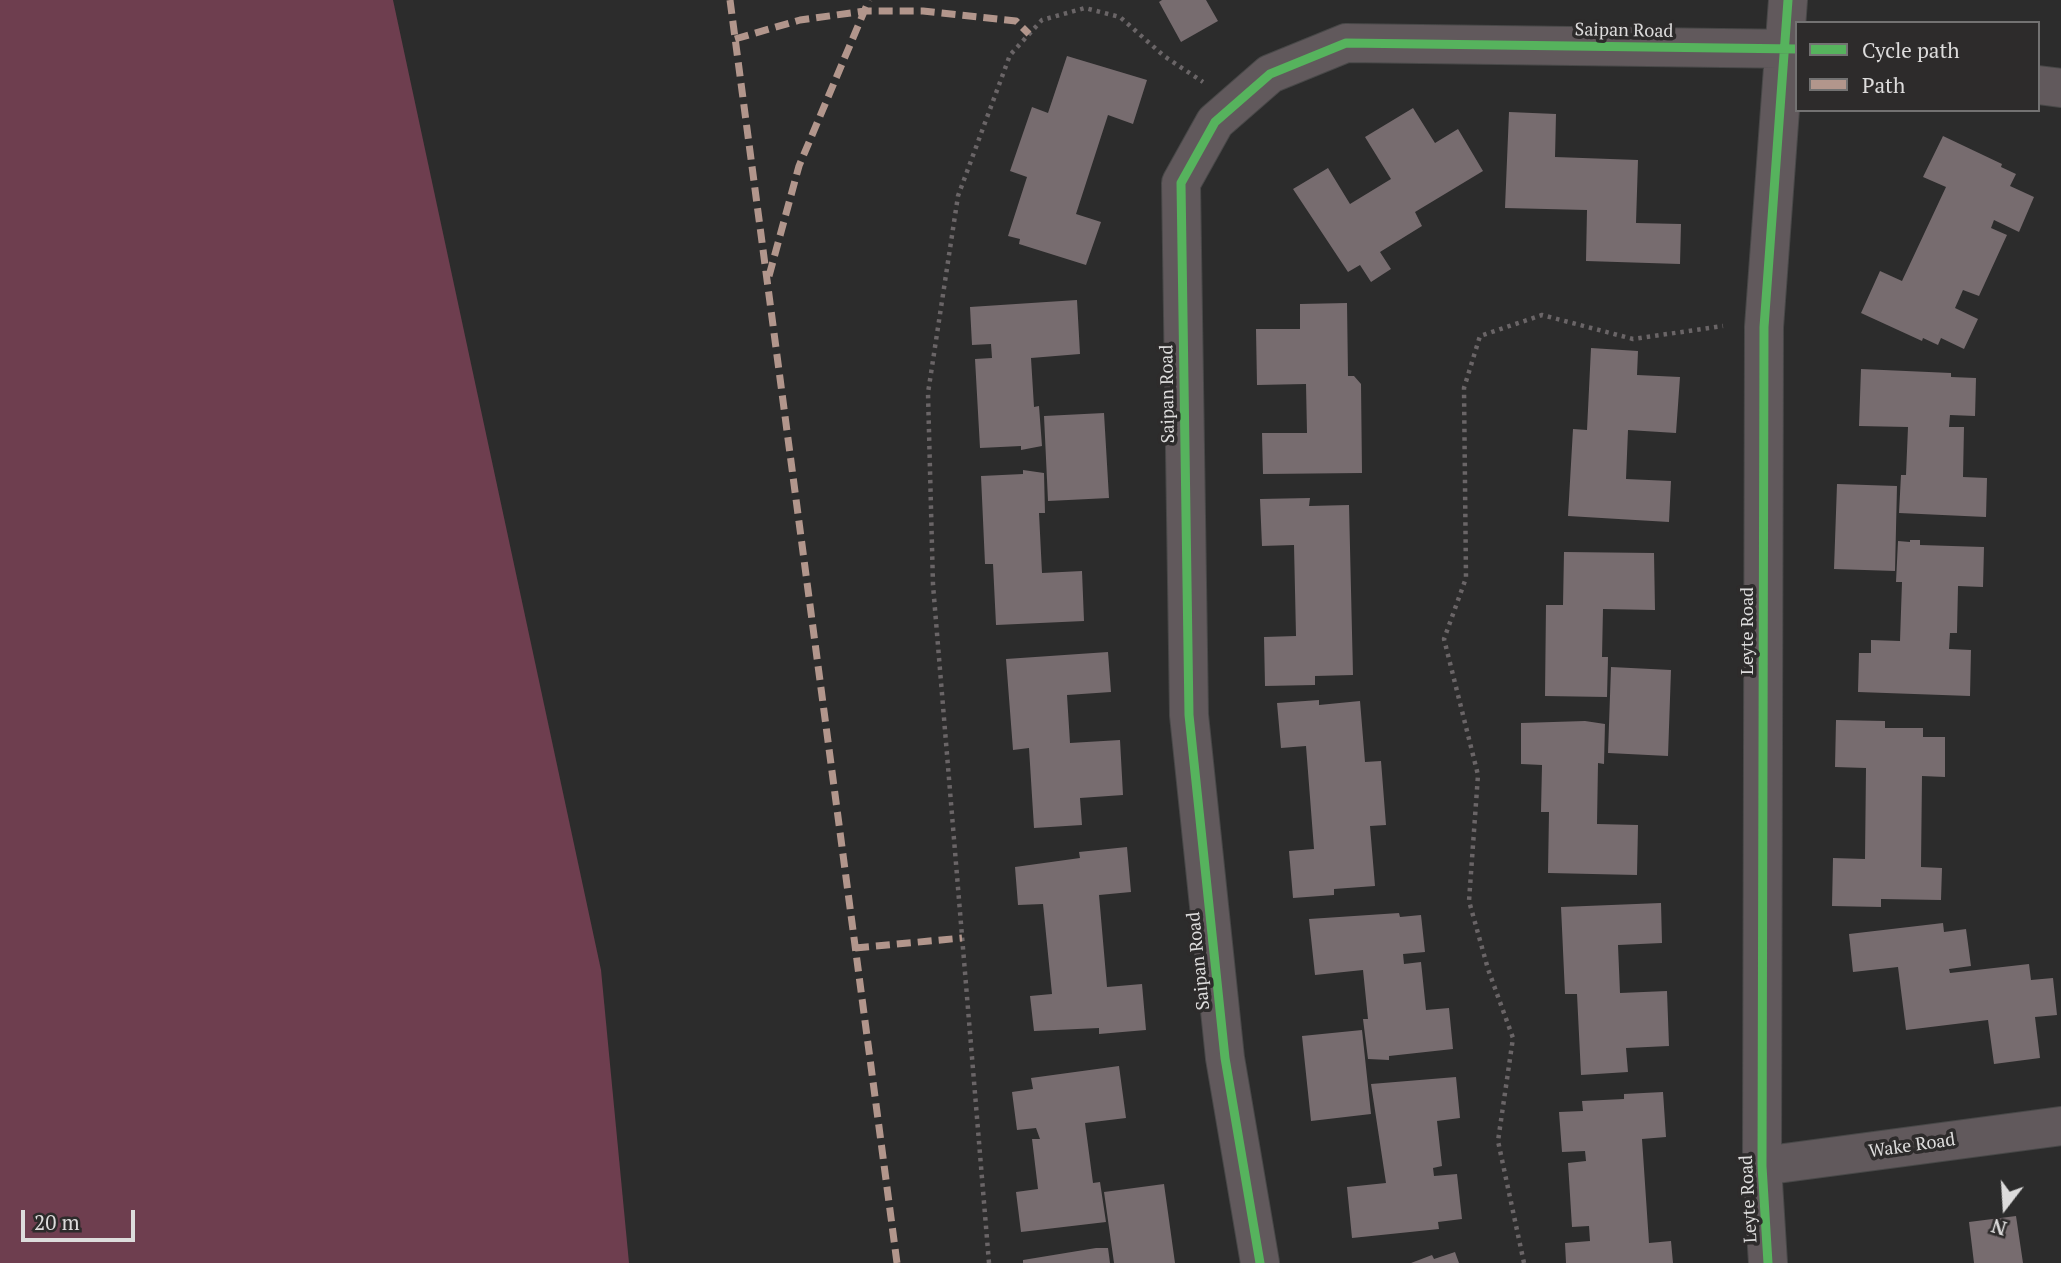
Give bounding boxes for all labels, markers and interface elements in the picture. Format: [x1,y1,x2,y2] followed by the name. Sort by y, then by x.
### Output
[1574,19,1674,43] street label: Saipan Road
[1795,21,2040,112] legend
[1862,36,1960,64] text: Cycle path
[1862,71,1905,99] text: Path
[1156,344,1180,444] street label: Saipan Road
[1737,587,1759,675] street label: Leyte Road
[1183,911,1215,1011] street label: Saipan Road
[1867,1129,1957,1163] street label: Wake Road
[1736,1155,1762,1243] street label: Leyte Road
[1970,1172,2040,1242] north arrow
[24,1196,138,1240] scale bar
[34,1208,80,1236] text: 20 m
[1988,1214,2009,1242] text: N

